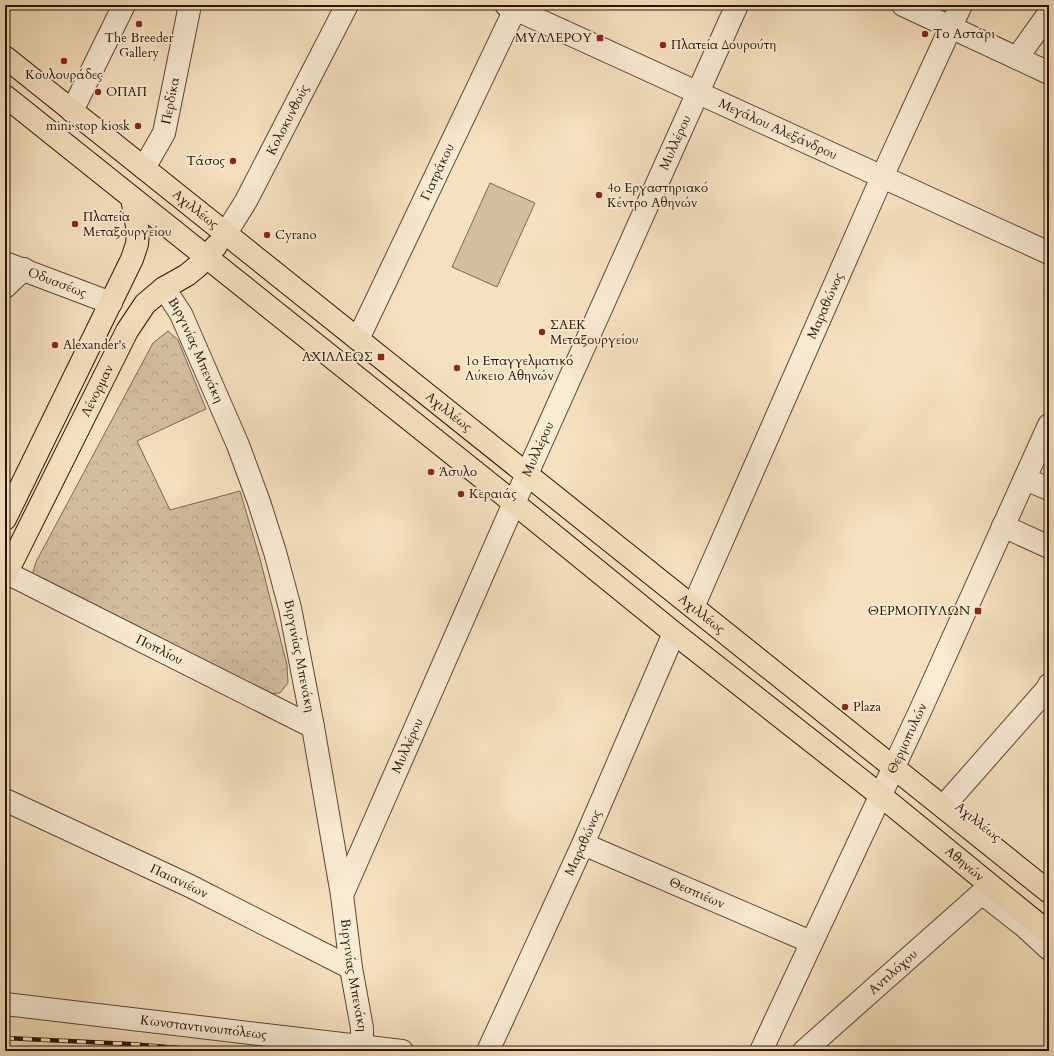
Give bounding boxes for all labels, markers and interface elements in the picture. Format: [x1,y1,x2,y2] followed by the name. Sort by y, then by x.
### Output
[134,19,144,29] marker: The Breeder Gallery
[933,25,995,43] place label: Το Αστάρι
[104,29,174,62] place label: The Breeder Gallery
[515,29,592,47] place label: ΜΥΛΛΕΡΟΥ
[920,29,930,39] marker: Το Αστάρι
[595,33,605,43] marker: ΜΥΛΛΕΡΟΥ
[671,36,776,54] place label: Πλατεία Δουρούτη
[658,40,668,50] marker: Πλατεία Δουρούτη
[59,56,69,66] marker: Κουλουράδες
[25,66,103,84] place label: Κουλουράδες
[157,76,184,126] street label: Περδίκα
[262,81,314,158] street label: Κολοκυνθούς
[106,83,147,101] place label: ΟΠΑΠ
[93,87,103,97] marker: ΟΠΑΠ
[716,94,840,164] street label: Μεγάλου Αλεξάνδρου
[655,112,696,173] street label: Μυλλέρου
[46,117,130,135] place label: mini stop kiosk
[133,121,143,131] marker: mini stop kiosk
[416,140,459,203] street label: Γιατράκου
[186,152,225,170] place label: Τάσος
[228,156,238,166] marker: Τάσος
[607,179,708,212] place label: 4ο Εργαστηριακό Κέντρο Αθηνών
[169,185,223,234] street label: Αχιλλέως
[594,190,604,200] marker: 4ο Εργαστηριακό Κέντρο Αθηνών
[83,208,172,241] place label: Πλατεία Μεταξουργείου
[70,219,80,229] marker: Πλατεία Μεταξουργείου
[275,226,317,244] place label: Cyrano
[262,230,272,240] marker: Cyrano
[25,263,90,302] street label: Οδυσσέως
[803,269,848,342] street label: Μαραθώνος
[164,294,228,406] street label: Βιργινίας Μπενάκη
[550,316,639,349] place label: ΣΑΕΚ Μεταξουργείου
[537,327,547,337] marker: ΣΑΕΚ Μεταξουργείου
[63,336,126,354] place label: Alexander's
[50,340,60,350] marker: Alexander's
[302,348,373,366] place label: ΑΧΙΛΛΕΩΣ
[376,352,386,362] marker: ΑΧΙΛΛΕΩΣ
[465,352,573,385] place label: 1o Επαγγελματικό Λύκειο Αθηνών
[77,362,118,420] street label: Λένορμαν
[452,363,462,373] marker: 1o Επαγγελματικό Λύκειο Αθηνών
[422,388,476,436] street label: Αχιλλέως
[518,419,558,480] street label: Μυλλέρου
[439,463,477,481] place label: Άσυλο
[426,467,436,477] marker: Άσυλο
[469,485,517,503] place label: Κεραιάς
[456,489,466,499] marker: Κεραιάς
[675,590,729,638] street label: Αχιλλέως
[279,598,319,714] street label: Βιργινίας Μπενάκη
[868,602,970,620] place label: ΘΕΡΜΟΠΥΛΩΝ
[973,606,983,616] marker: ΘΕΡΜΟΠΥΛΩΝ
[133,630,186,669] street label: Ποπλίου
[853,698,881,716] place label: Plaza
[883,700,932,777] street label: Θερμοπυλών
[840,702,850,712] marker: Plaza
[387,715,428,776] street label: Μυλλέρου
[951,798,1005,846] street label: Αχιλλέως
[561,806,606,879] street label: Μαραθώνος
[941,842,988,885] street label: Αθηνών
[147,860,211,903] street label: Παιανιέων
[666,873,728,913] street label: Θεσπιέων
[336,918,371,1032] street label: Βιργινίας Μπενάκη
[865,945,922,999] street label: Αντιλόχου
[139,1011,268,1044] street label: Κωνσταντινουπόλεως

